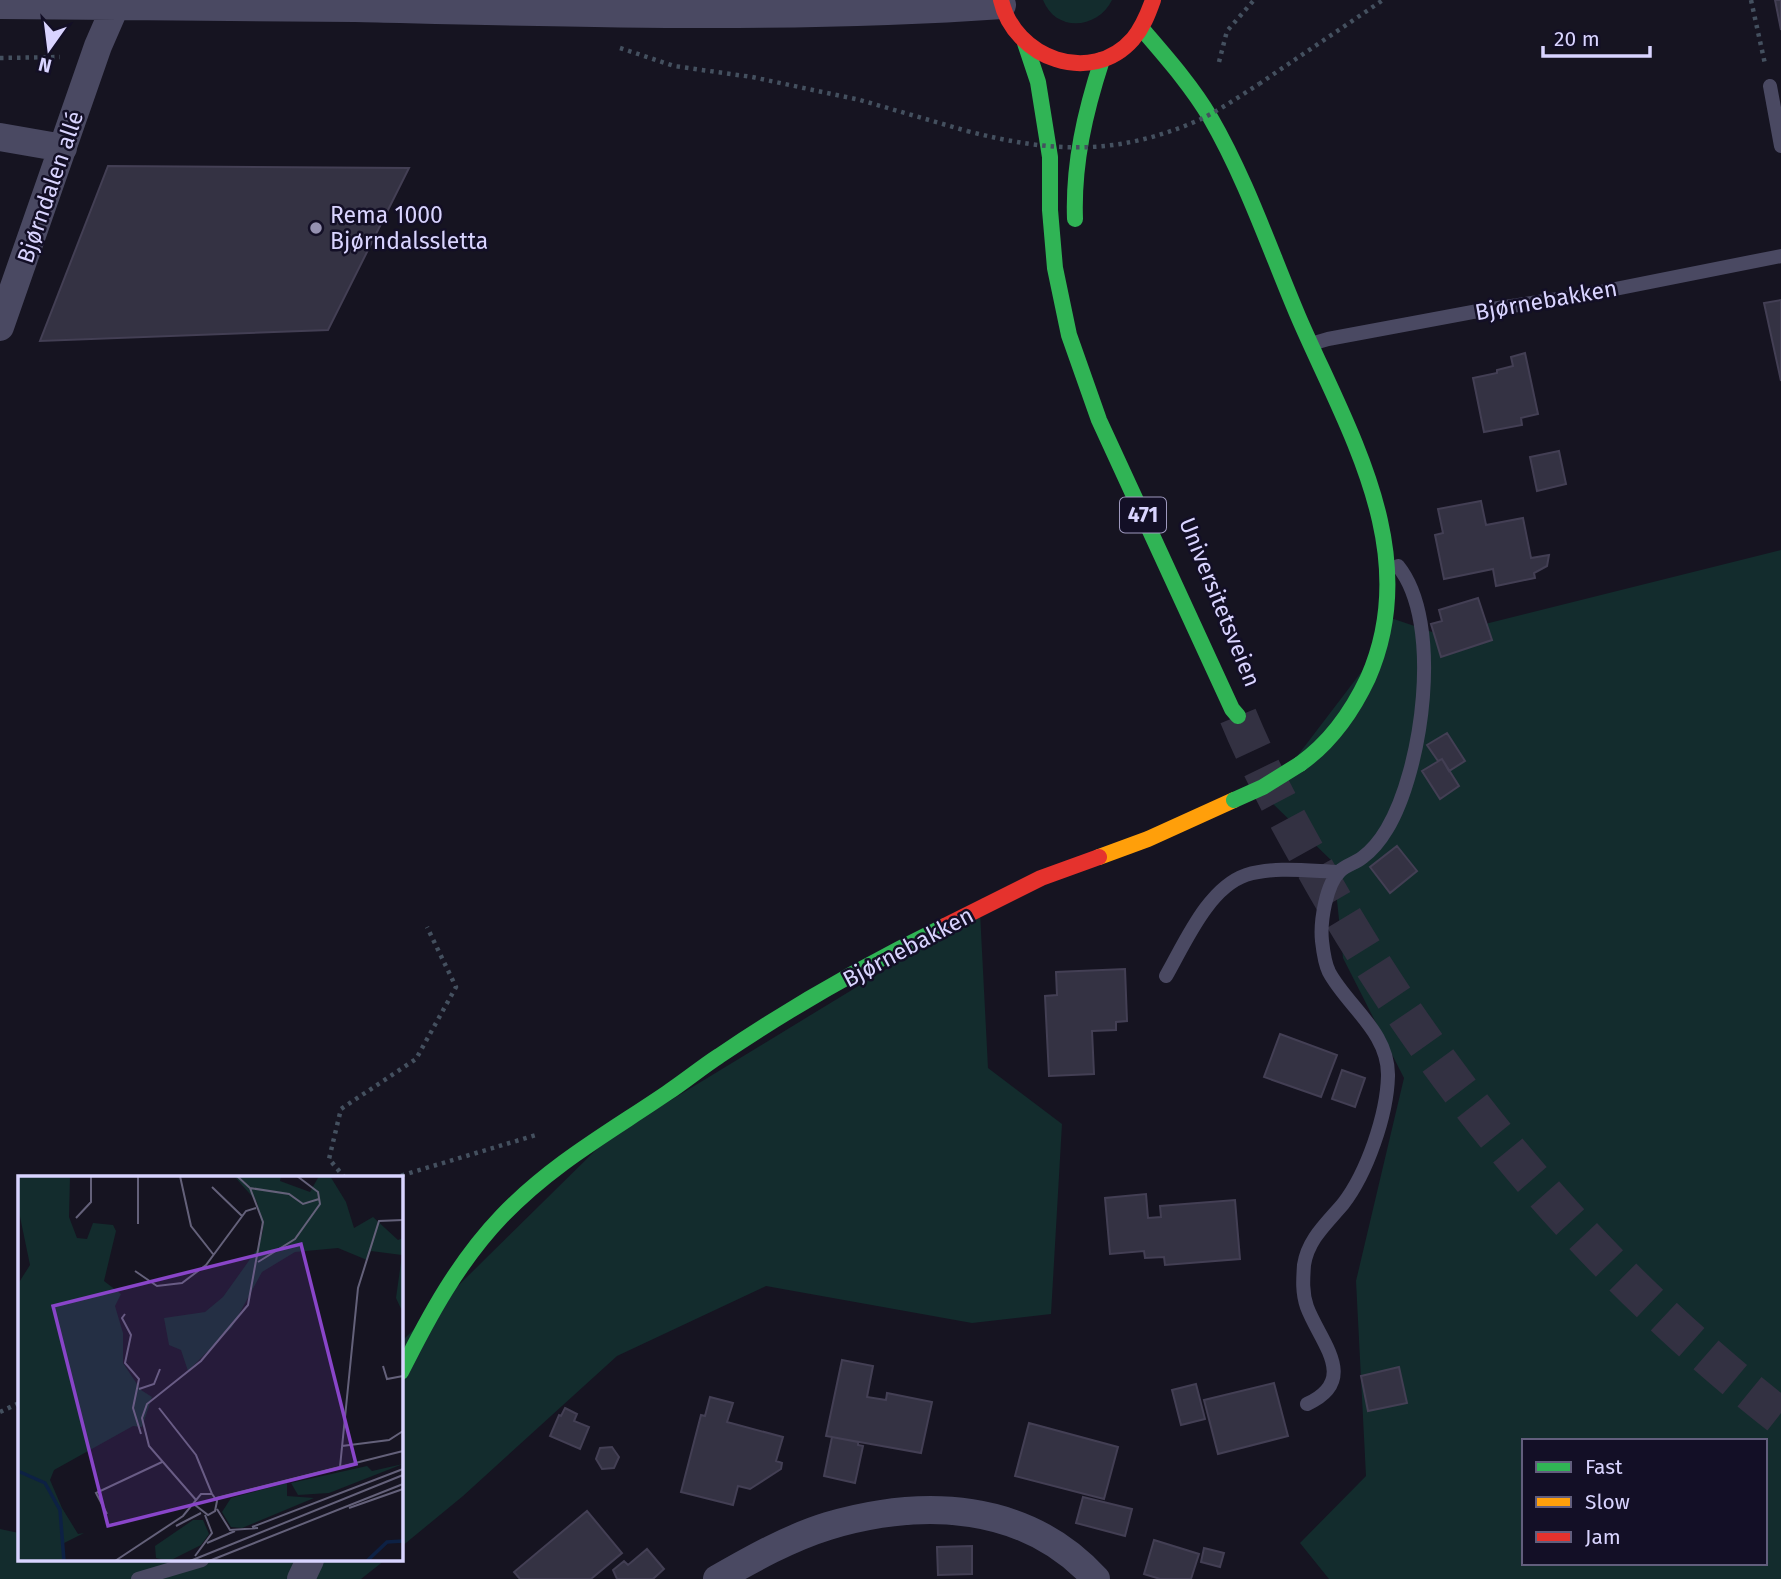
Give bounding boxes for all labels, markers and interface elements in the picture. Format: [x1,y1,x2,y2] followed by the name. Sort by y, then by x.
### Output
[14,14,84,84] north arrow
[1543,14,1650,58] scale bar
[1554,26,1600,52] text: 20 m
[36,52,54,78] text: N
[11,107,89,267] street label: Bjørndalen allé
[330,201,488,255] place label: Rema 1000 Bjørndalssletta
[308,220,324,236] marker: Rema 1000 Bjørndalssletta
[1473,274,1619,326] street label: Bjørnebakken
[1120,498,1166,532] road number: 471
[1173,513,1267,691] street label: Universitetsveien
[838,901,978,993] street label: Bjørnebakken
[18,1176,402,1562] inset map
[1522,1439,1767,1565] legend
[1585,1454,1623,1480] text: Fast
[1585,1489,1630,1515] text: Slow
[1585,1524,1621,1550] text: Jam

